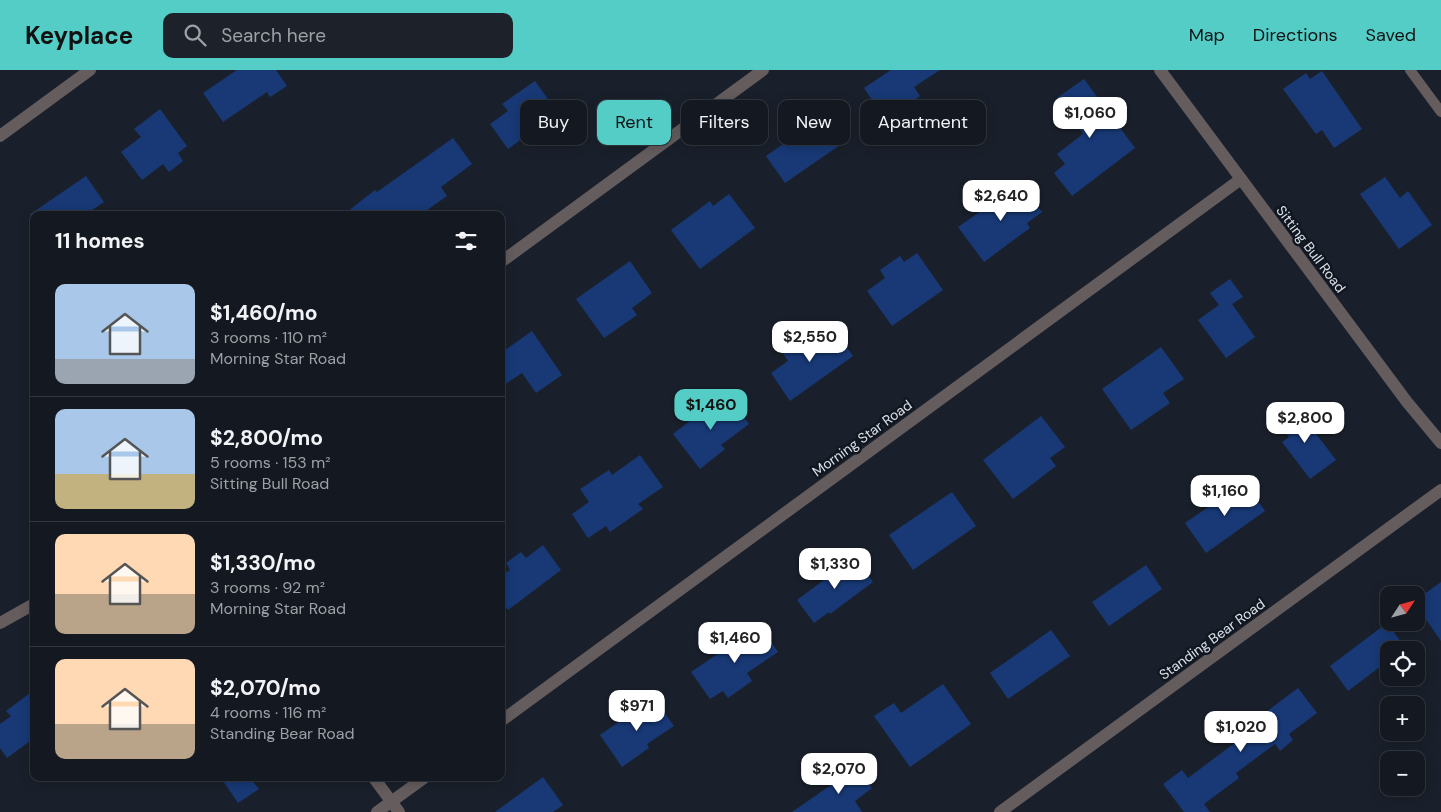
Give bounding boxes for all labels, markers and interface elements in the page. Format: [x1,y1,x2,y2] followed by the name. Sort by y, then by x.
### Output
[163,13,513,58] search box
[25,20,133,51] text: Keyplace
[181,21,209,49] icon: search
[221,23,326,48] text: Search here
[1189,23,1225,47] text: Map
[1253,23,1338,47] text: Directions
[1366,23,1416,47] text: Saved
[1049,97,1131,139] pin: $1,060
[520,100,587,145] chip: Buy
[597,100,671,145] chip: Rent
[681,100,768,145] chip: Filters
[778,100,850,145] chip: New
[860,100,986,145] chip: Apartment
[1064,102,1116,123] text: $1,060
[960,180,1042,222] pin: $2,640
[974,185,1028,206] text: $2,640
[1272,202,1350,296] street label: Sitting Bull Road
[55,227,145,255] text: 11 homes
[452,227,480,255] icon: filters
[210,299,318,327] text: $1,460/mo
[95,304,155,364] icon: home
[769,320,851,363] pin: $2,550
[783,326,837,347] text: $2,550
[210,327,327,348] text: 3 rooms · 110 m²
[210,348,346,369] text: Morning Star Road
[670,388,752,431] pin: $1,460
[685,394,737,415] text: $1,460
[809,396,915,480] street label: Morning Star Road
[1264,402,1346,444] pin: $2,800
[1277,407,1333,428] text: $2,800
[210,424,323,452] text: $2,800/mo
[95,429,155,489] icon: home
[210,452,331,473] text: 5 rooms · 153 m²
[210,473,329,494] text: Sitting Bull Road
[1184,474,1266,517] pin: $1,160
[1202,480,1248,501] text: $1,160
[794,548,876,590] pin: $1,330
[210,549,316,577] text: $1,330/mo
[810,553,860,574] text: $1,330
[95,554,155,614] icon: home
[210,577,325,598] text: 3 rooms · 92 m²
[1380,586,1425,631] north arrow
[1380,586,1425,796] map controls
[1156,595,1268,683] street label: Standing Bear Road
[210,598,346,619] text: Morning Star Road
[694,622,776,664] pin: $1,460
[709,627,761,648] text: $1,460
[1380,641,1425,686] button: locate
[210,674,321,702] text: $2,070/mo
[95,679,155,739] icon: home
[607,690,667,732] pin: $971
[620,695,654,716] text: $971
[1380,696,1425,741] button: +
[210,702,326,723] text: 4 rooms · 116 m²
[1200,710,1282,753] pin: $1,020
[1215,716,1267,737] text: $1,020
[210,723,355,744] text: Standing Bear Road
[1380,751,1425,796] button: −
[798,752,880,795] pin: $2,070
[812,758,866,779] text: $2,070

